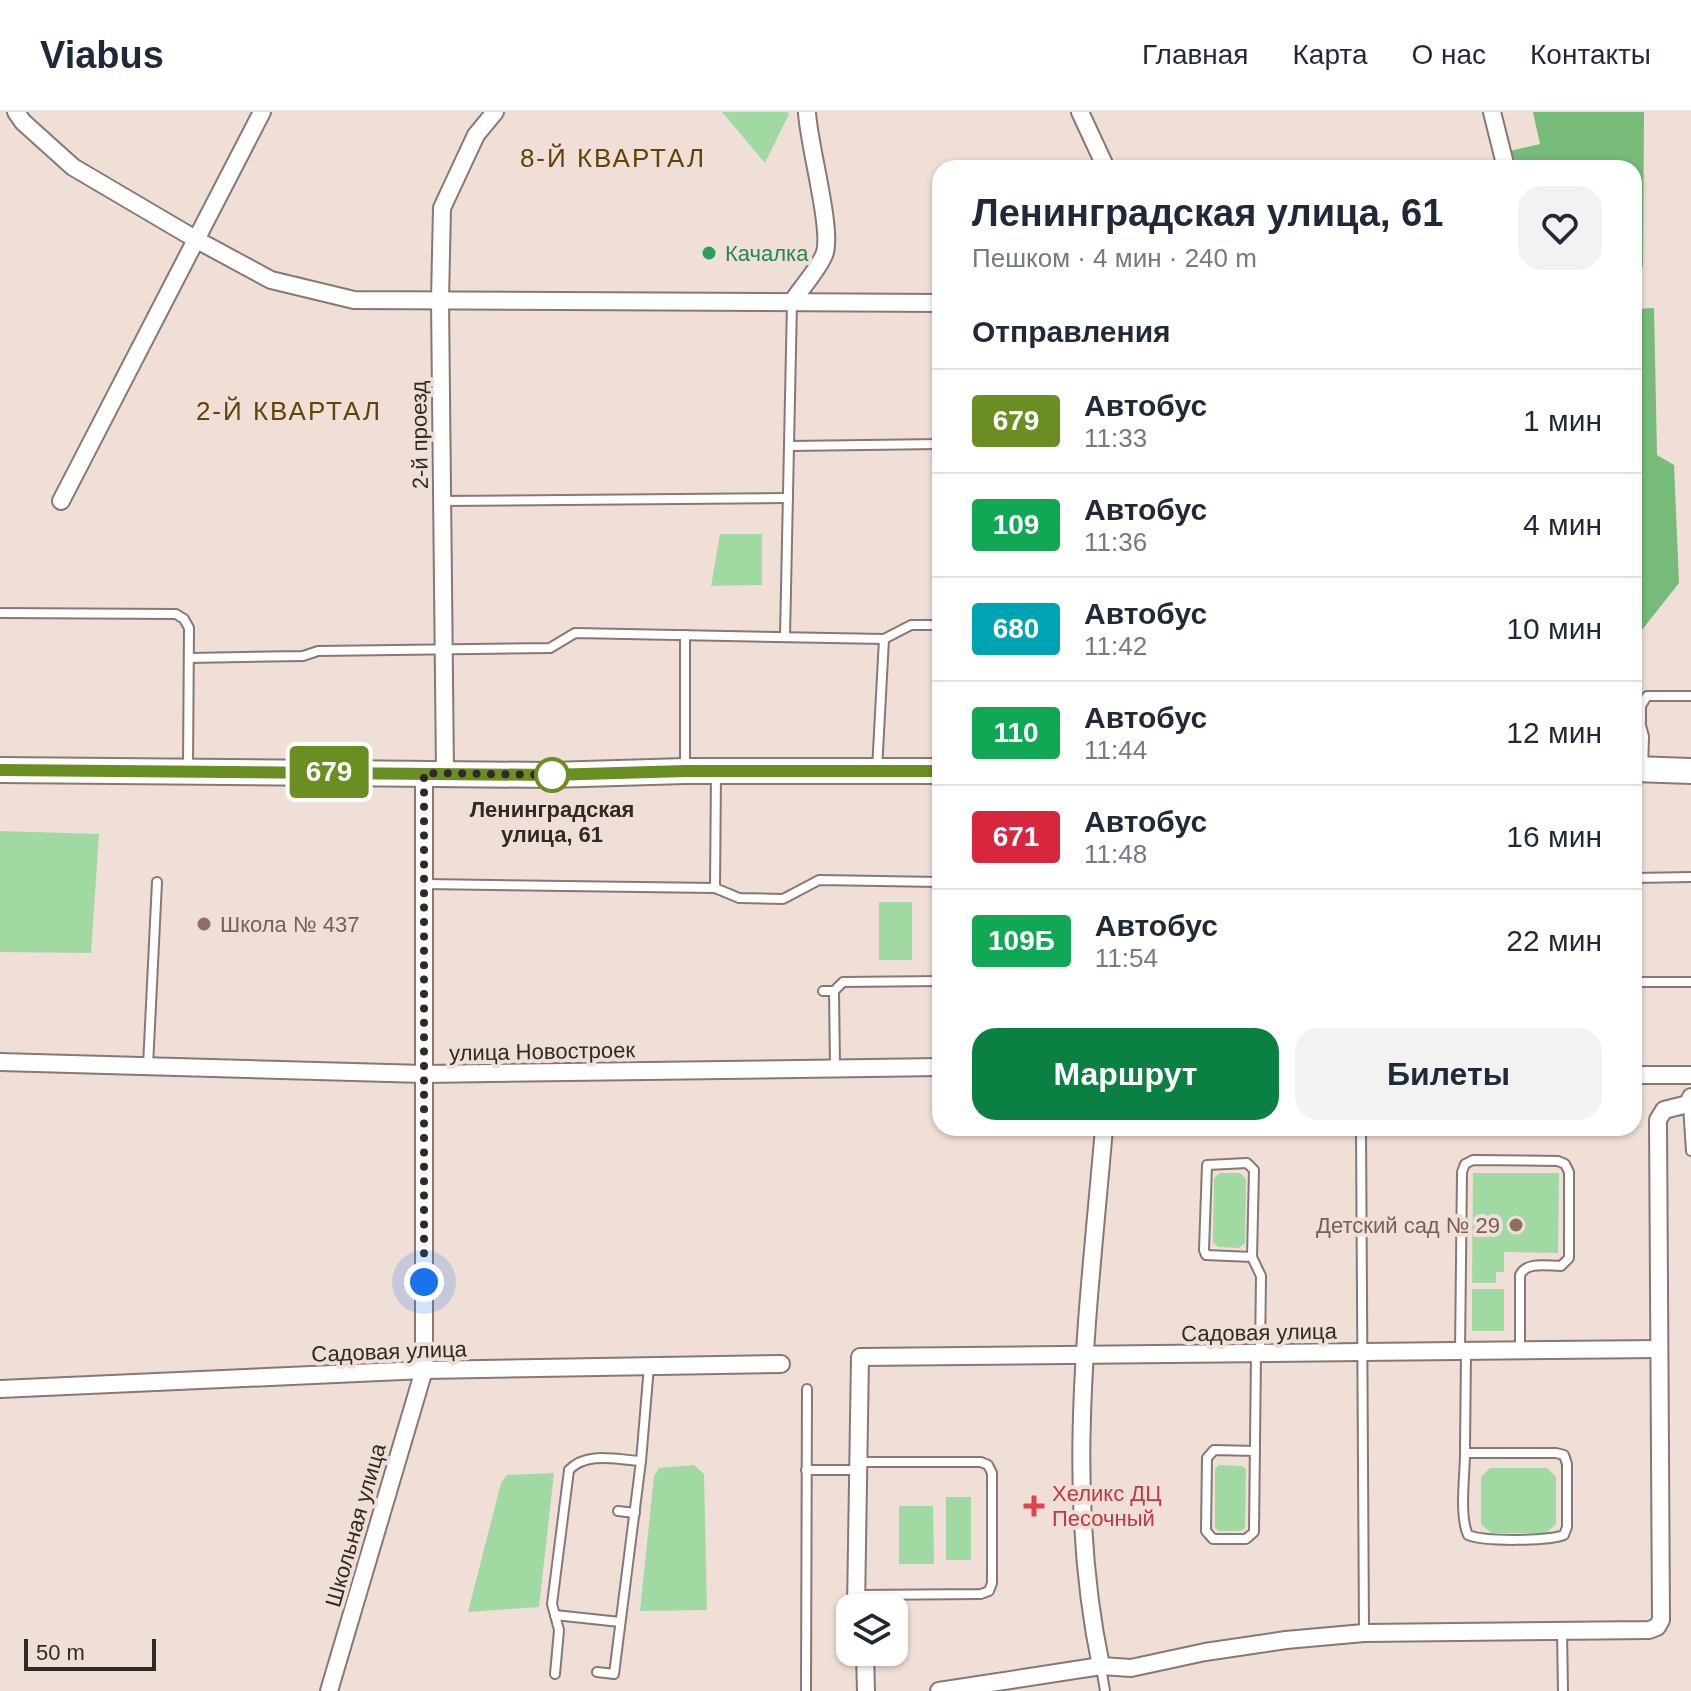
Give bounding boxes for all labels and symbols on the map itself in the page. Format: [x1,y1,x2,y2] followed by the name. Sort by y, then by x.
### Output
[520,143,706,173] district label: 8-Й КВАРТАЛ
[725,241,809,266] place label: Качалка
[700,244,718,262] marker: Качалка
[406,380,433,489] street label: 2-й проезд
[196,396,382,426] district label: 2-Й КВАРТАЛ
[283,746,375,798] line badge: 679
[535,758,569,792] marker: Ленинградская улица, 61
[470,797,634,847] place label: Ленинградская улица, 61
[220,912,359,937] place label: Школа № 437
[195,915,213,933] marker: Школа № 437
[449,1037,635,1066] street label: улица Новостроек
[1316,1213,1500,1238] place label: Детский сад № 29
[1507,1216,1525,1234] marker: Детский сад № 29
[404,1262,444,1302] your location
[1181,1319,1338,1346] street label: Садовая улица
[311,1336,468,1367] street label: Садовая улица
[320,1440,391,1610] street label: Школьная улица
[1052,1481,1161,1531] place label: Хеликс ДЦ Песочный
[1023,1495,1045,1517] marker: Хеликс ДЦ Песочный
[24,1635,156,1671] scale bar

